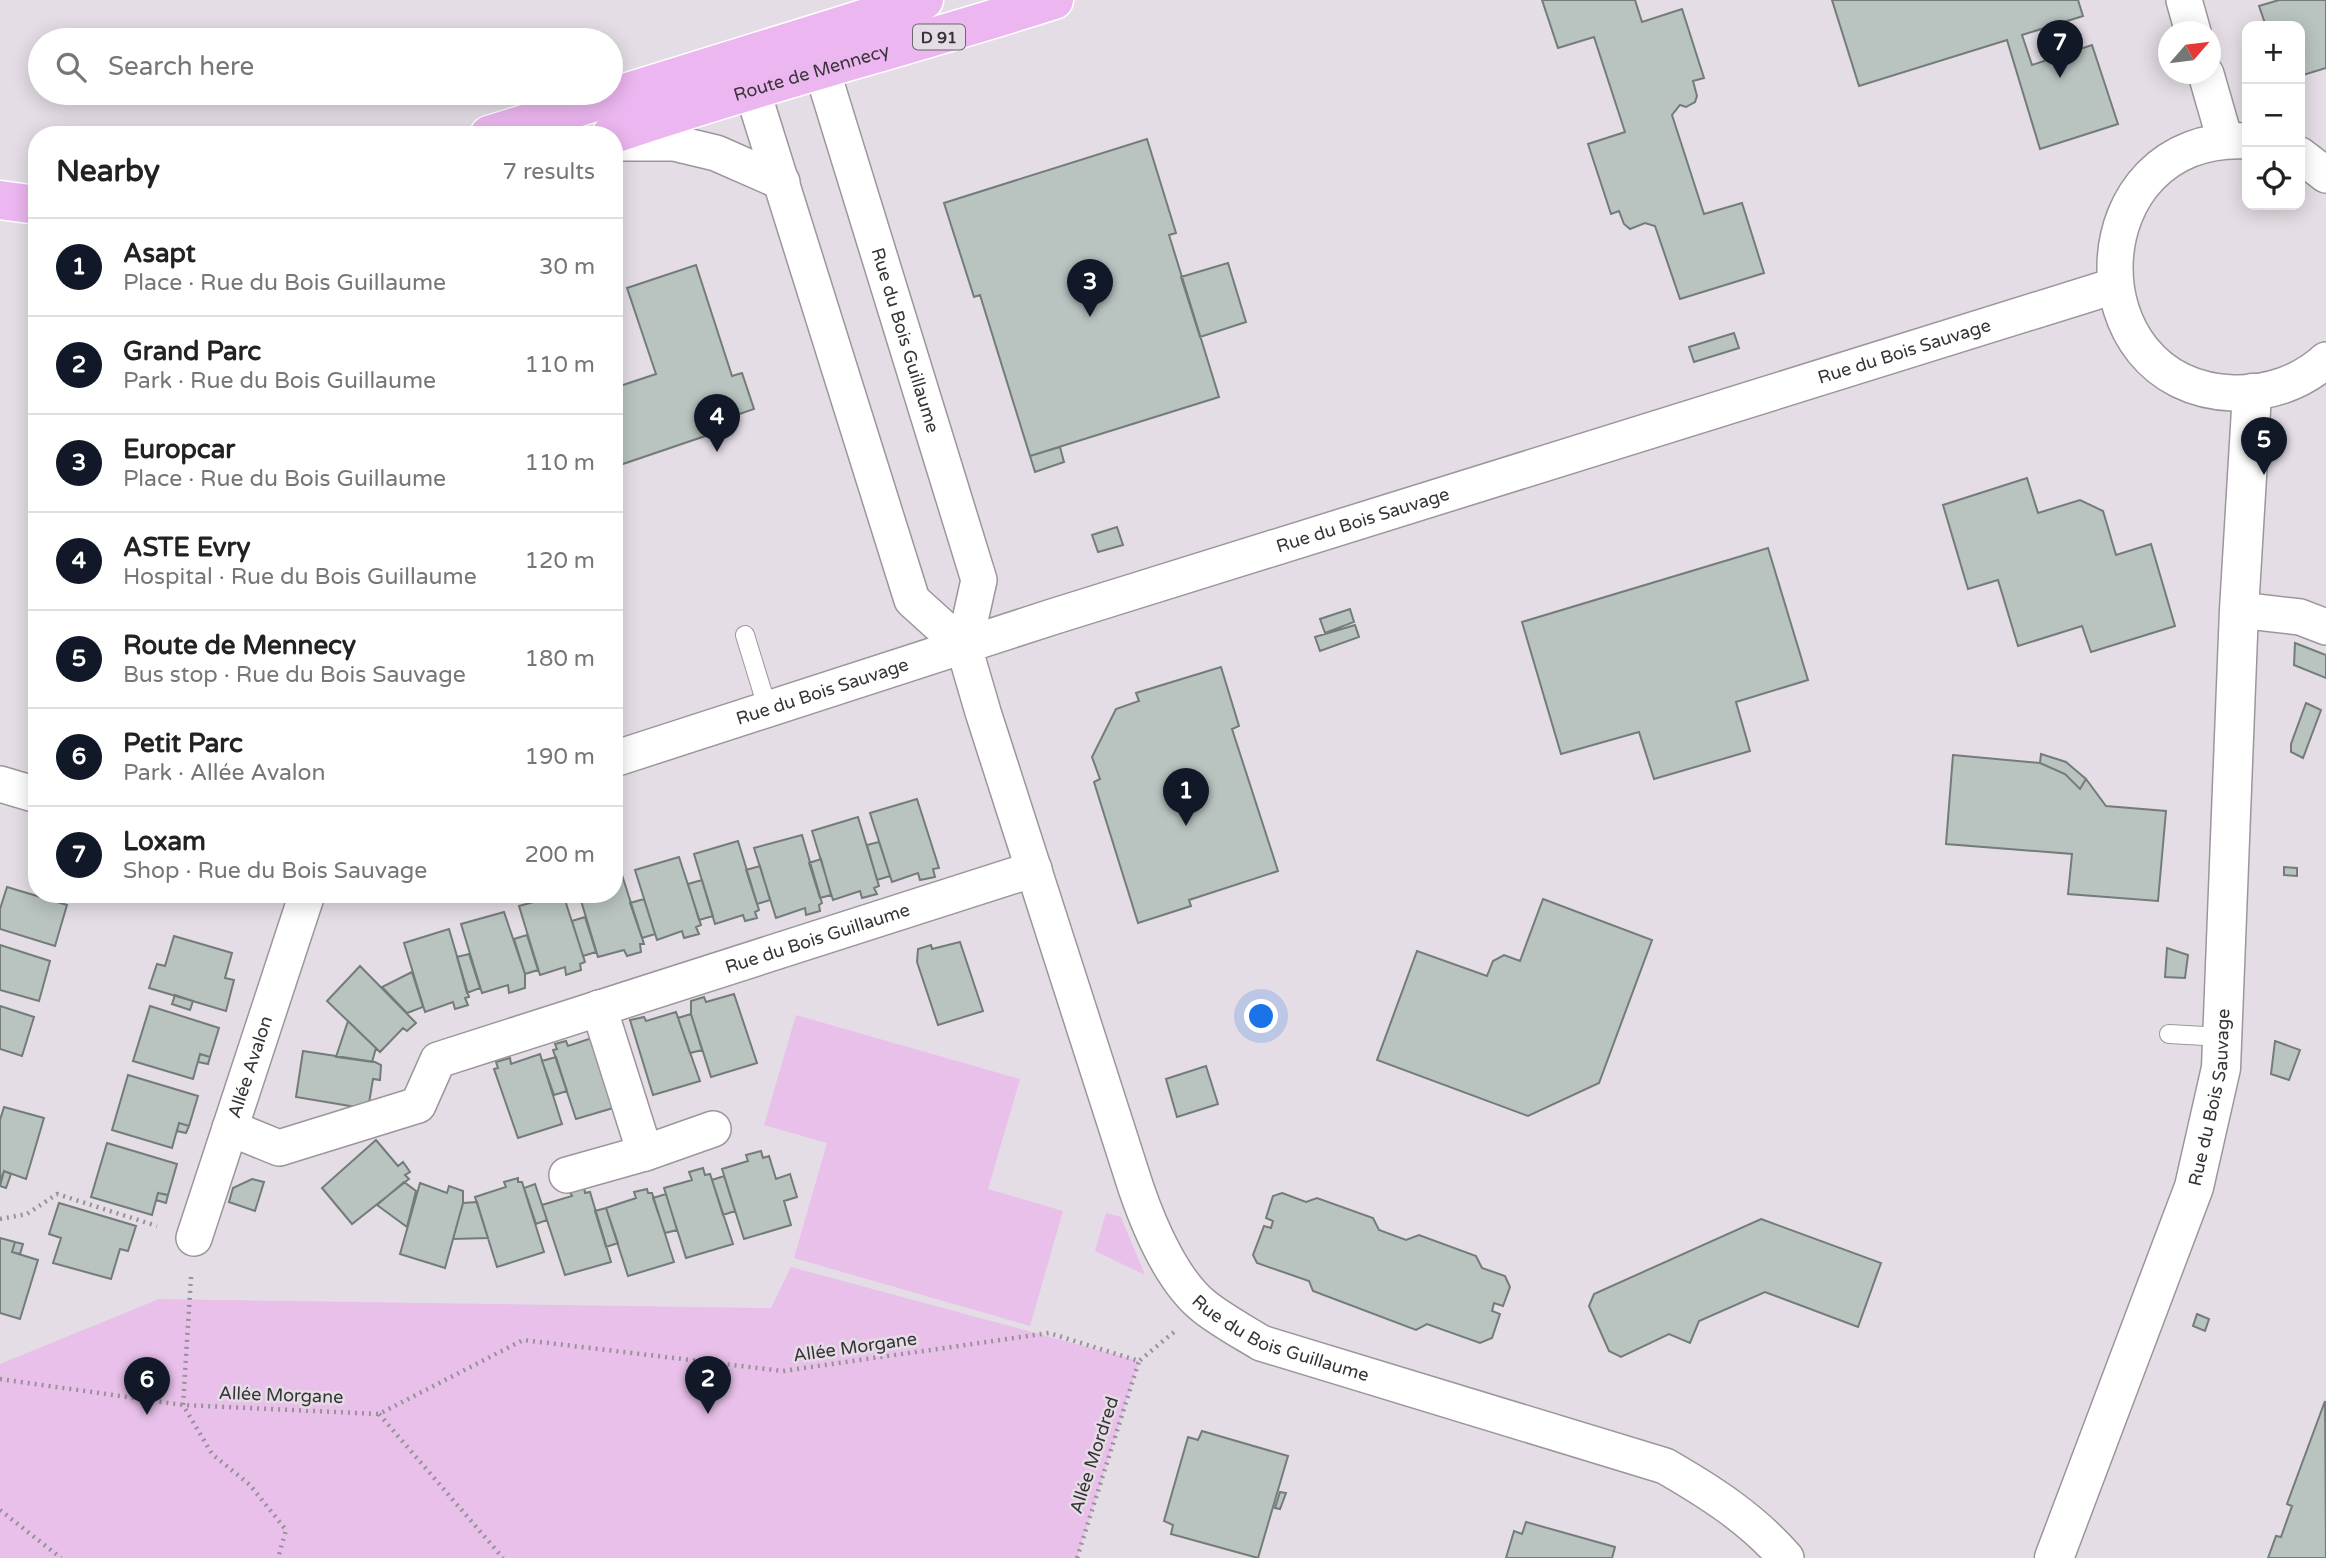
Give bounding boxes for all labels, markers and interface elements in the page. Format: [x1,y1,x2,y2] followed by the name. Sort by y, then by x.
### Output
[2037,20,2083,78] pin: 7
[2158,21,2221,84] north arrow
[2242,21,2305,210] map controls
[2242,21,2305,84] button: +
[913,24,965,50] road number: D 91
[28,28,623,105] search box
[731,39,892,106] street label: Route de Mennecy
[52,48,90,86] icon: search
[108,51,254,82] text: Search here
[2242,84,2305,147] button: −
[2242,147,2305,210] button: locate
[56,153,160,190] text: Nearby
[502,158,595,186] text: 7 results
[123,238,196,269] text: Asapt
[866,245,944,436] street label: Rue du Bois Guillaume
[72,253,86,281] text: 1
[539,253,595,281] text: 30 m
[1067,259,1113,317] pin: 3
[123,269,446,297] text: Place · Rue du Bois Guillaume
[1815,314,1993,389] street label: Rue du Bois Sauvage
[123,336,261,367] text: Grand Parc
[72,351,86,379] text: 2
[525,351,595,379] text: 110 m
[123,367,436,395] text: Park · Rue du Bois Guillaume
[694,394,740,452] pin: 4
[2241,417,2287,475] pin: 5
[123,434,235,465] text: Europcar
[72,449,86,477] text: 3
[525,449,595,477] text: 110 m
[123,465,446,493] text: Place · Rue du Bois Guillaume
[1274,483,1452,557] street label: Rue du Bois Sauvage
[123,532,251,563] text: ASTE Evry
[72,547,86,575] text: 4
[525,547,595,575] text: 120 m
[123,563,477,591] text: Hospital · Rue du Bois Guillaume
[123,630,356,661] text: Route de Mennecy
[72,645,86,673] text: 5
[525,645,595,673] text: 180 m
[733,653,911,730] street label: Rue du Bois Sauvage
[123,661,466,689] text: Bus stop · Rue du Bois Sauvage
[123,728,243,759] text: Petit Parc
[72,743,86,771] text: 6
[525,743,595,771] text: 190 m
[123,759,326,787] text: Park · Allée Avalon
[1163,768,1209,826] pin: 1
[123,826,206,857] text: Loxam
[72,841,86,869] text: 7
[525,841,595,869] text: 200 m
[123,857,427,885] text: Shop · Rue du Bois Sauvage
[722,899,912,978] street label: Rue du Bois Guillaume
[1244,999,1278,1033] your location
[2184,1008,2234,1188] street label: Rue du Bois Sauvage
[223,1013,277,1121] street label: Allée Avalon
[1187,1290,1372,1386] street label: Rue du Bois Guillaume
[792,1327,918,1367] street label: Allée Morgane
[685,1356,731,1414] pin: 2
[124,1357,170,1415] pin: 6
[218,1382,344,1408] street label: Allée Morgane
[1065,1394,1123,1516] street label: Allée Mordred

